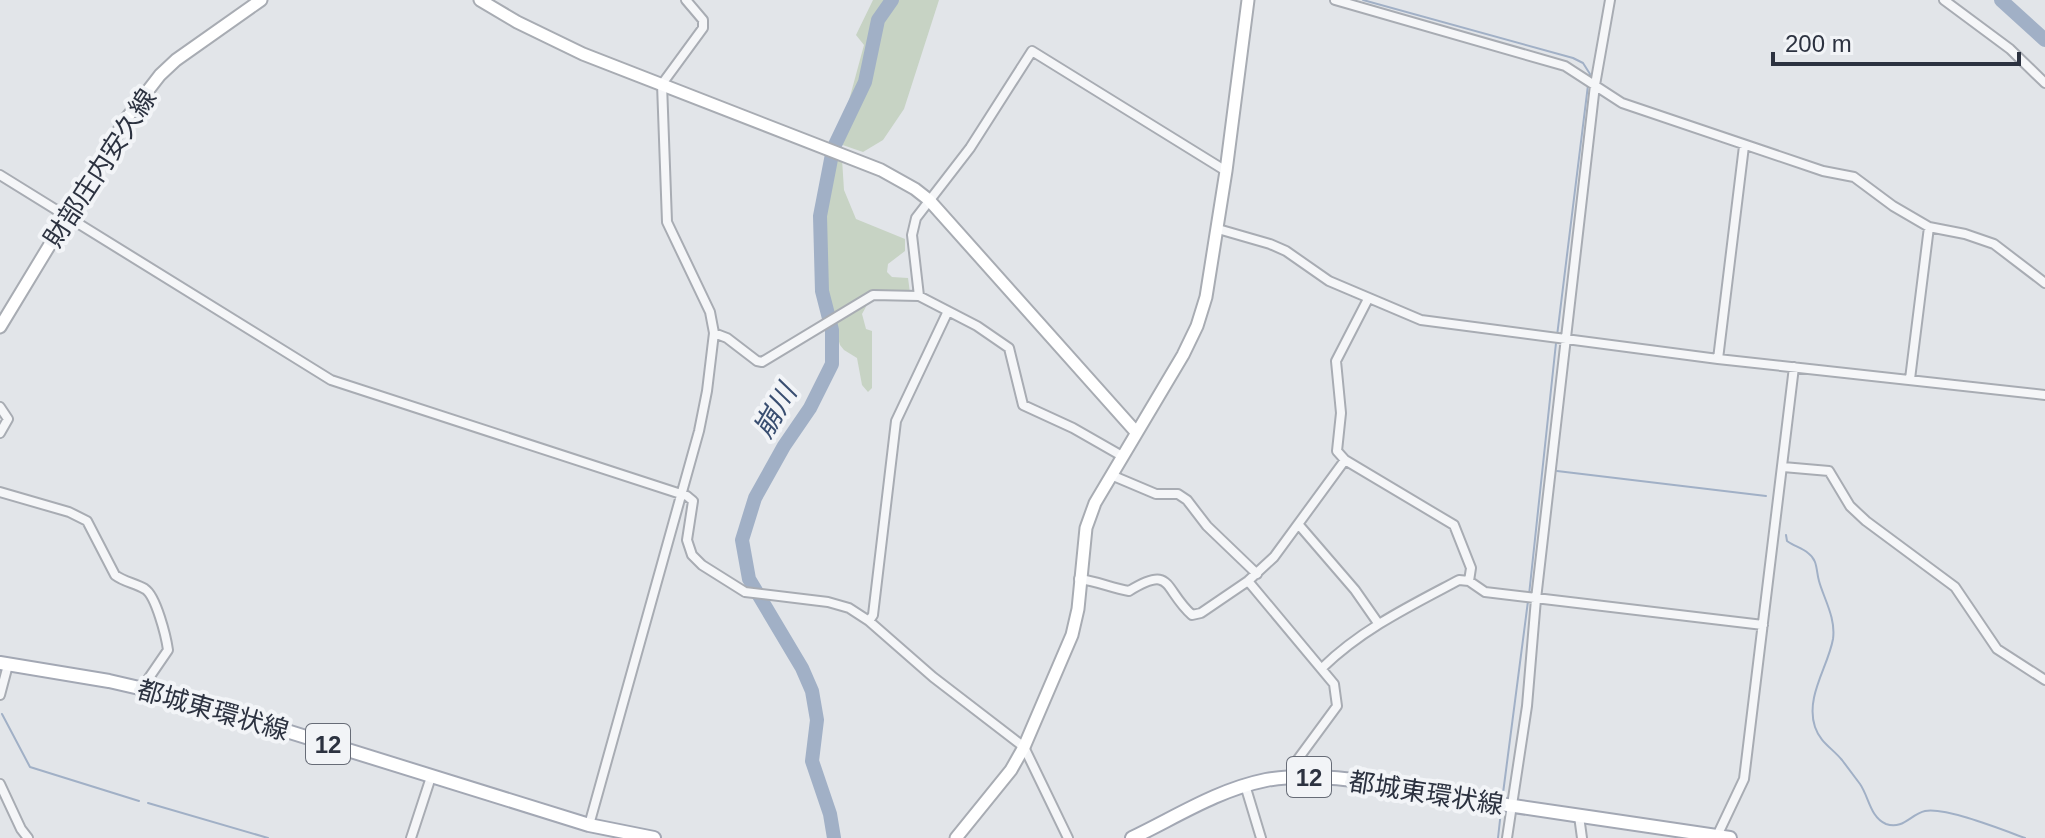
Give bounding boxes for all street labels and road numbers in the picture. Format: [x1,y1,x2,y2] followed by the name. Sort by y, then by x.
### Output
[38,84,162,252] street label: 財部庄内安久線
[134,674,292,746] street label: 都城東環状線
[306,724,350,764] road number: 12
[1287,757,1331,797] road number: 12
[1347,766,1505,820] street label: 都城東環状線

